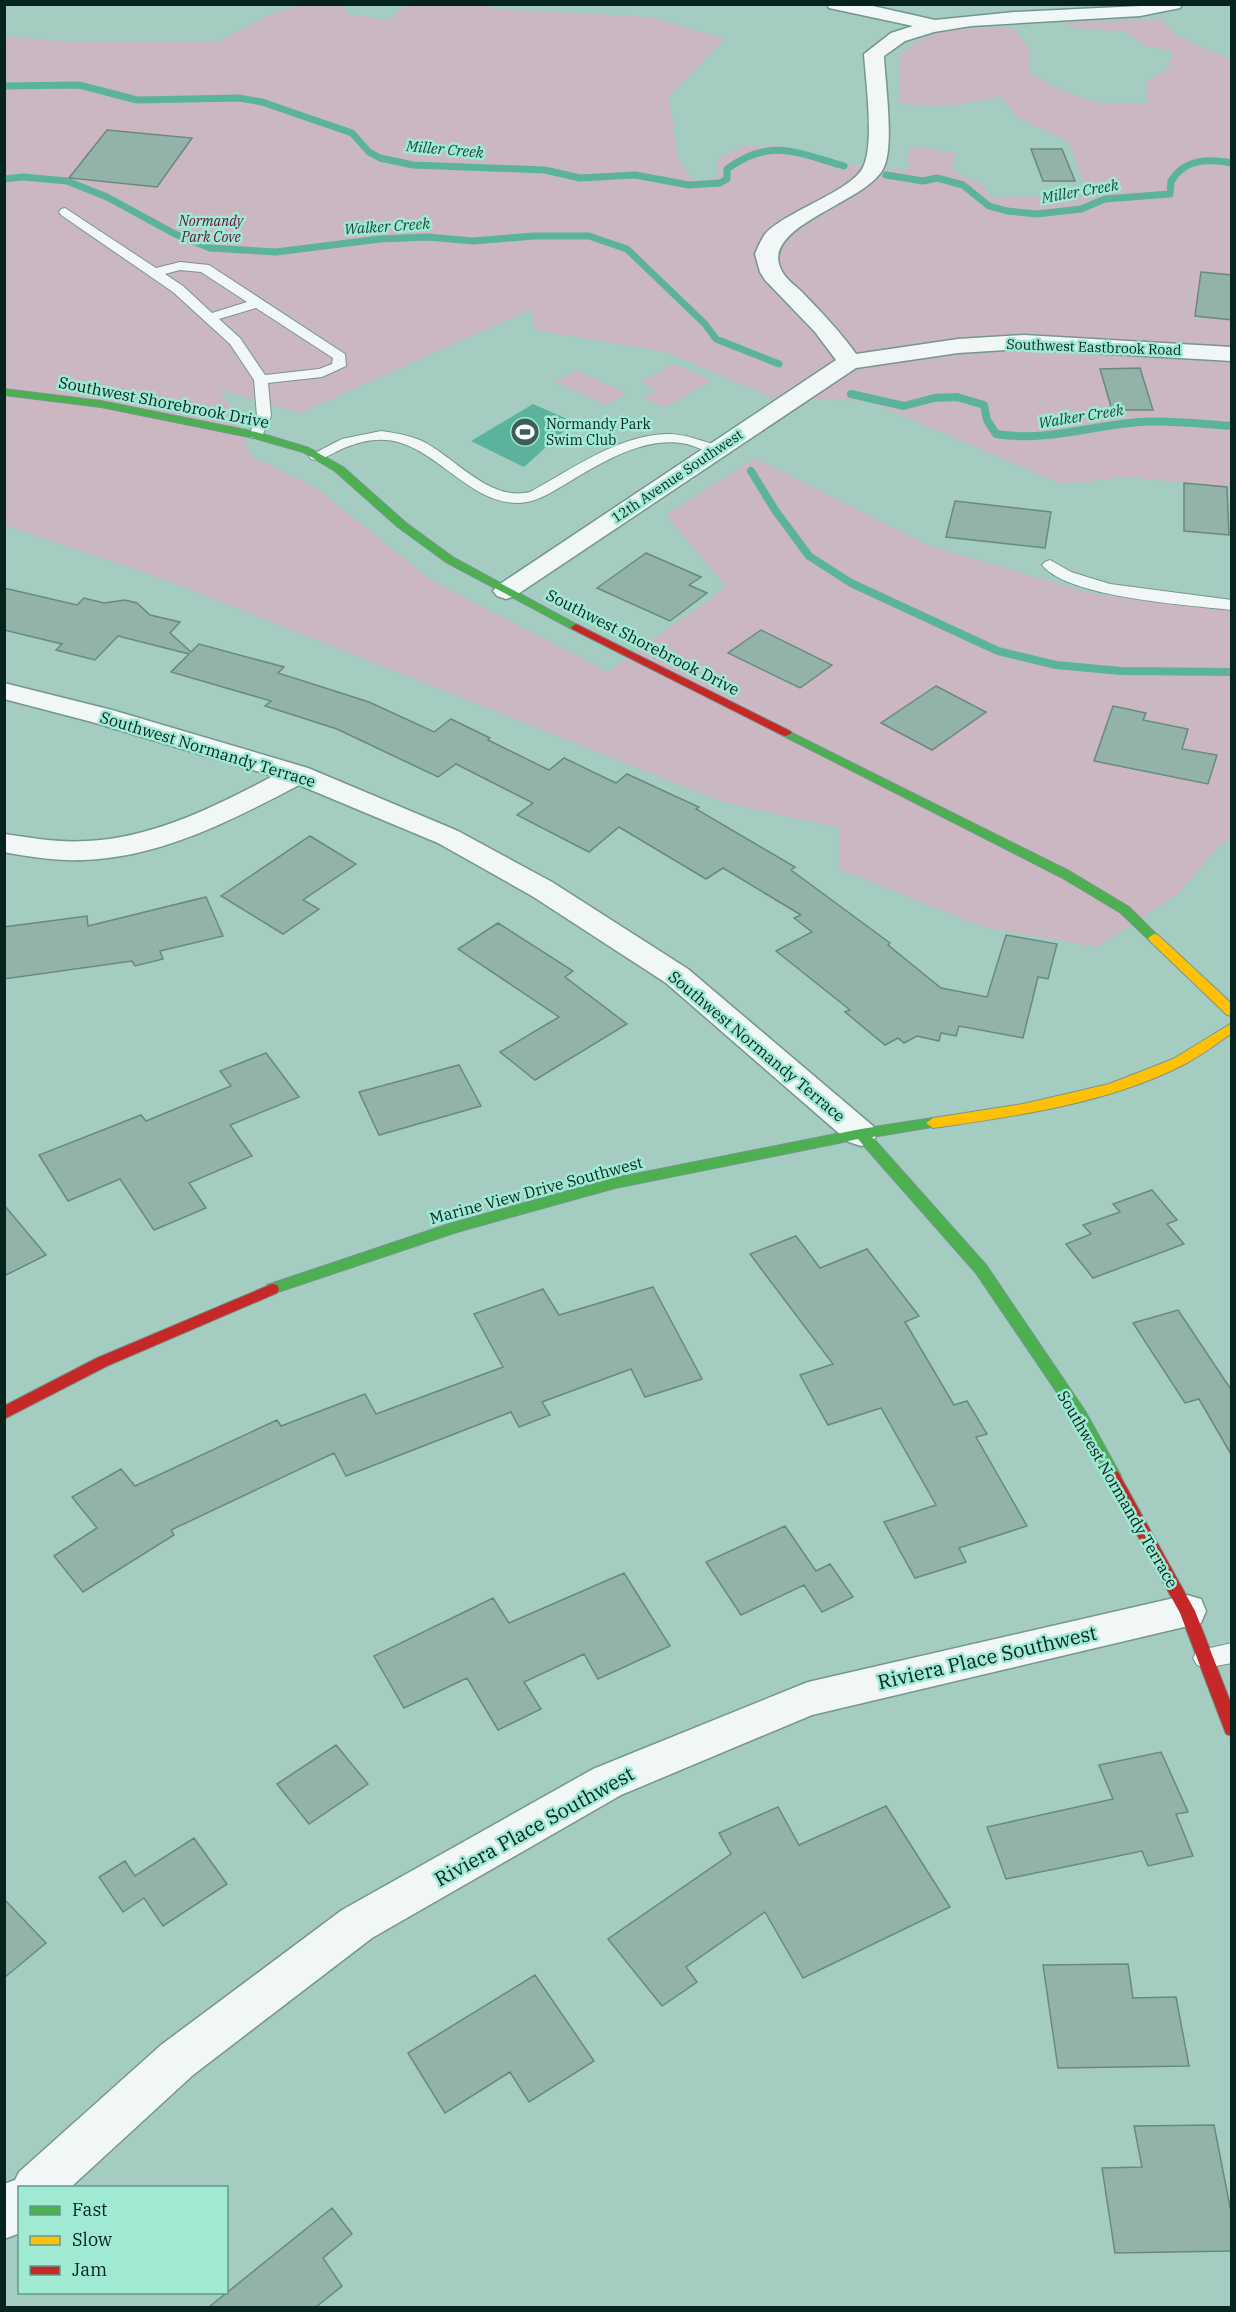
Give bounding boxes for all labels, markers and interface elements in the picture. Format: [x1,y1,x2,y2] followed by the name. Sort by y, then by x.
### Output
[404,136,485,162] water label: Miller Creek
[1039,175,1120,207] water label: Miller Creek
[178,212,245,246] park label: Normandy Park Cove
[343,214,431,238] water label: Walker Creek
[1006,335,1182,359] street label: Southwest Eastbrook Road
[57,372,271,432] street label: Southwest Shorebrook Drive
[1037,400,1125,432] water label: Walker Creek
[546,415,651,449] place label: Normandy Park Swim Club
[509,416,541,448] sports icon: Normandy Park Swim Club
[608,425,746,527] street label: 12th Avenue Southwest
[543,584,743,700] street label: Southwest Shorebrook Drive
[98,707,318,791] street label: Southwest Normandy Terrace
[665,966,849,1126] street label: Southwest Normandy Terrace
[427,1152,645,1228] street label: Marine View Drive Southwest
[1053,1387,1183,1591] street label: Southwest Normandy Terrace
[875,1619,1099,1695] street label: Riviera Place Southwest
[429,1760,639,1892] street label: Riviera Place Southwest
[18,2186,228,2294] legend
[72,2198,107,2221] text: Fast
[72,2228,112,2251] text: Slow
[72,2258,107,2281] text: Jam

